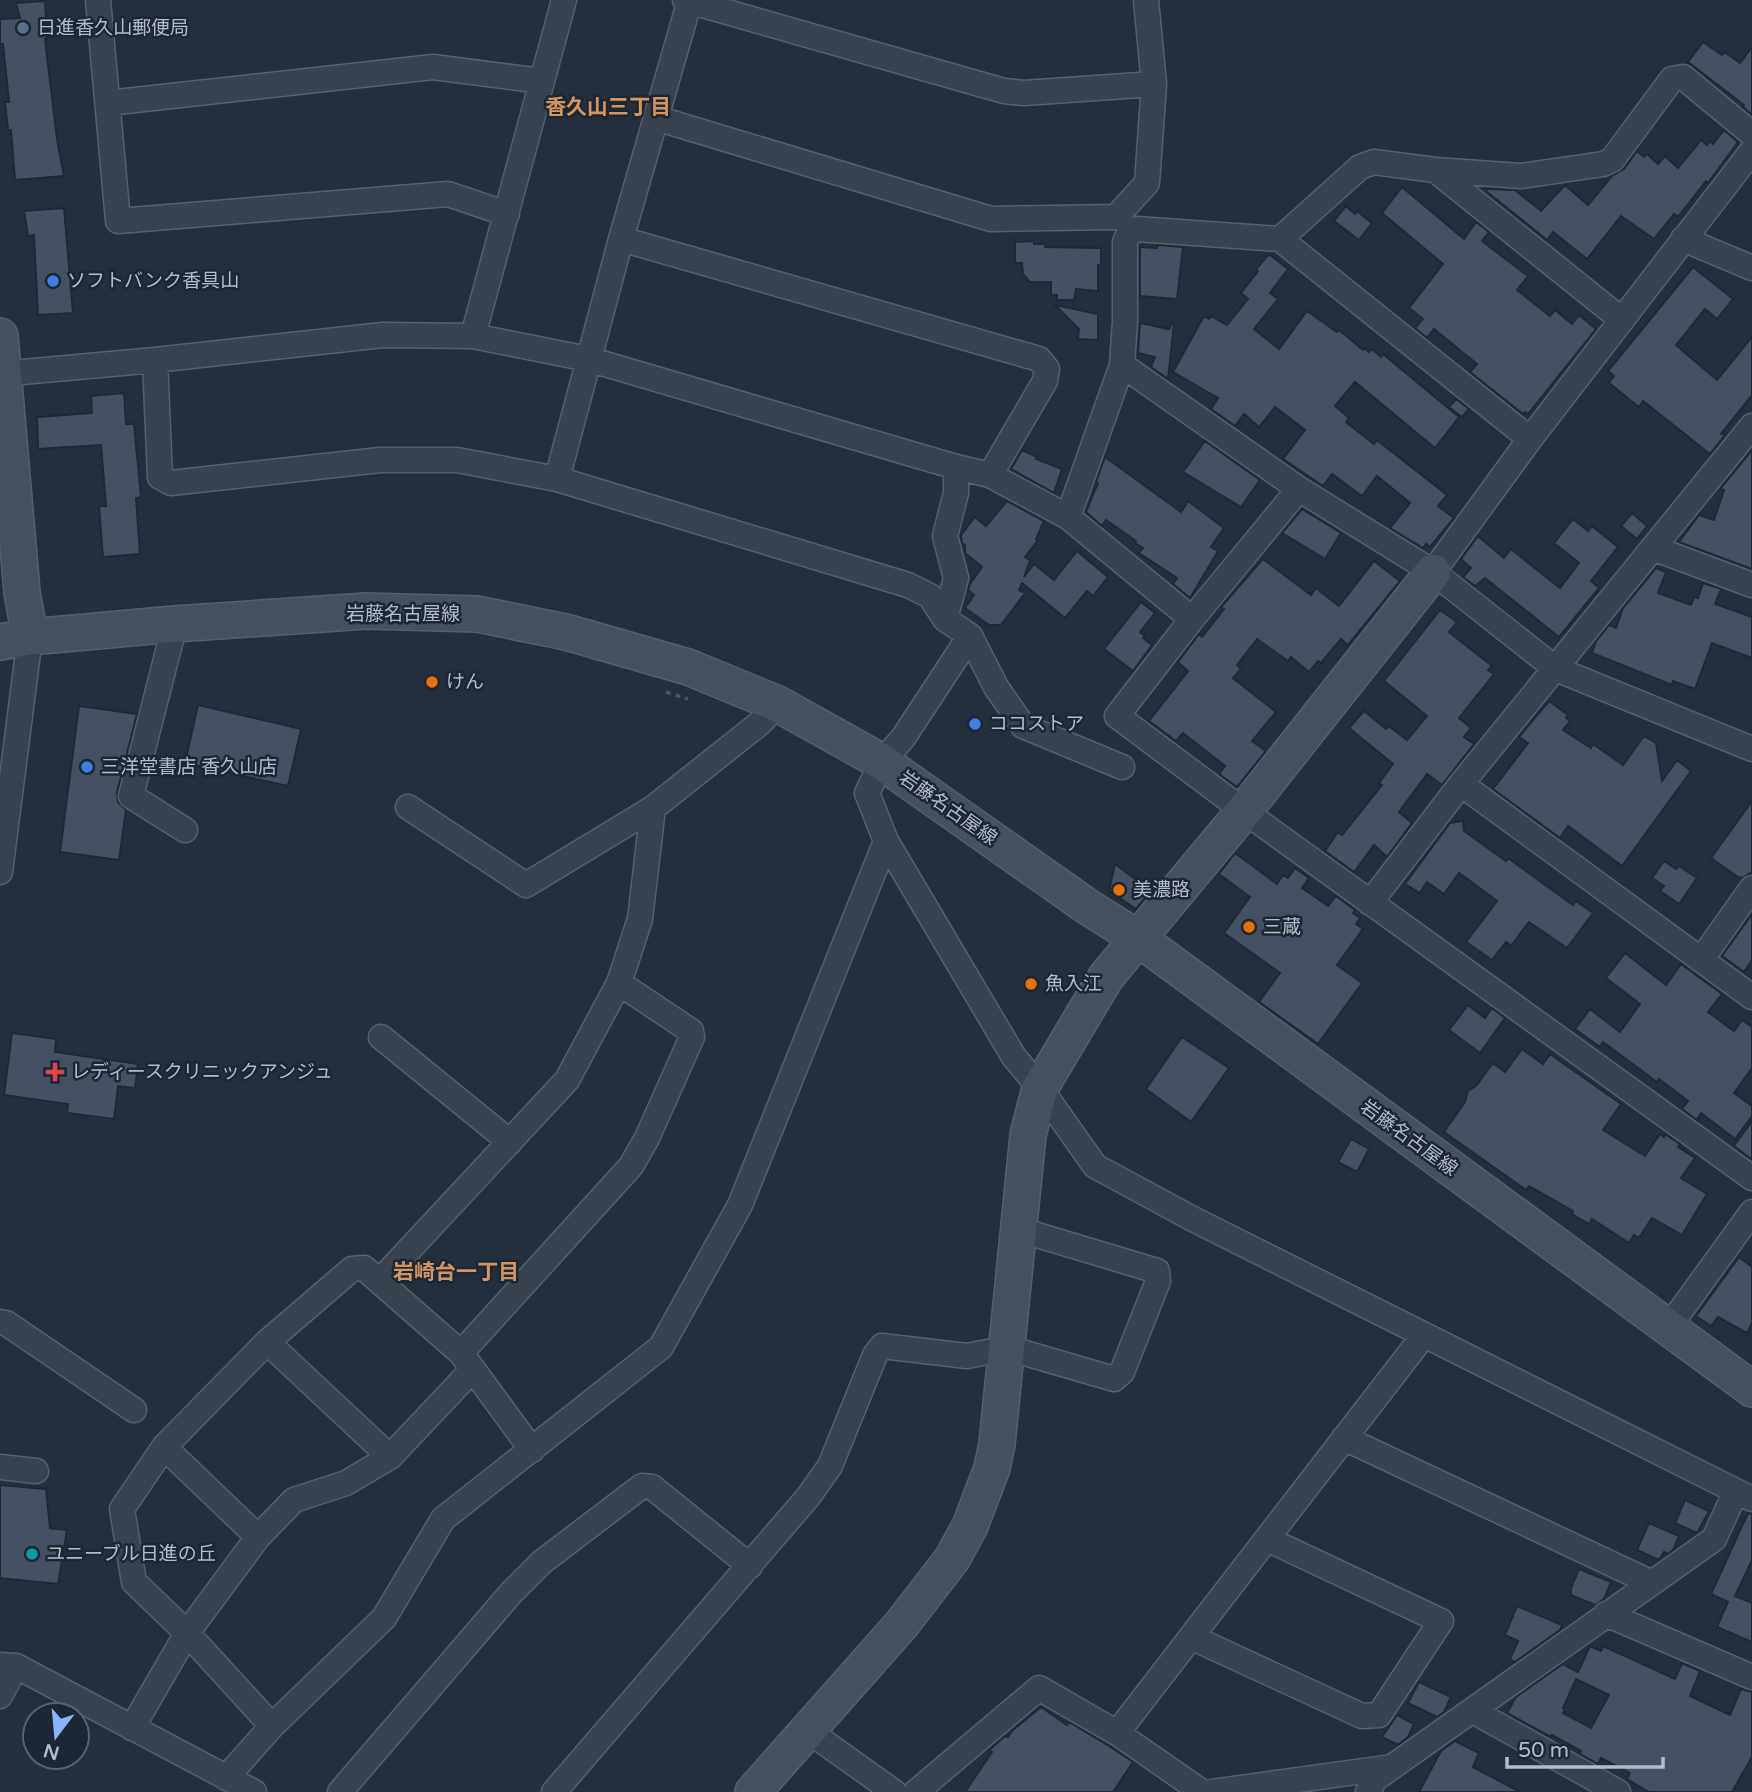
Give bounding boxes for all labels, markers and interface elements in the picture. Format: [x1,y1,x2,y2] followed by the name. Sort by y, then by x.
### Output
[37,17,189,39] place label: 日進香久山郵便局
[15,20,31,36] marker: 日進香久山郵便局
[545,95,671,120] district label: 香久山三丁目
[67,270,239,292] place label: ソフトバンク香具山
[45,273,61,289] marker: ソフトバンク香具山
[346,603,460,625] street label: 岩藤名古屋線
[446,671,484,693] place label: けん
[424,674,440,690] marker: けん
[989,713,1084,735] place label: ココストア
[967,716,983,732] marker: ココストア
[101,756,277,778] place label: 三洋堂書店 香久山店
[79,759,95,775] marker: 三洋堂書店 香久山店
[895,766,1001,850] street label: 岩藤名古屋線
[1133,879,1190,901] place label: 美濃路
[1111,882,1127,898] marker: 美濃路
[1263,916,1301,938] place label: 三蔵
[1241,919,1257,935] marker: 三蔵
[1045,973,1102,995] place label: 魚入江
[1023,976,1039,992] marker: 魚入江
[71,1061,333,1083] place label: レディースクリニックアンジュ
[45,1062,65,1082] marker: レディースクリニックアンジュ
[1356,1096,1462,1180] street label: 岩藤名古屋線
[393,1260,519,1285] district label: 岩崎台一丁目
[46,1543,216,1565] place label: ユニーブル日進の丘
[24,1546,40,1562] marker: ユニーブル日進の丘
[21,1701,91,1771] north arrow
[1507,1726,1663,1770] scale bar
[1518,1738,1569,1763] text: 50 m
[41,1739,62,1764] text: N

